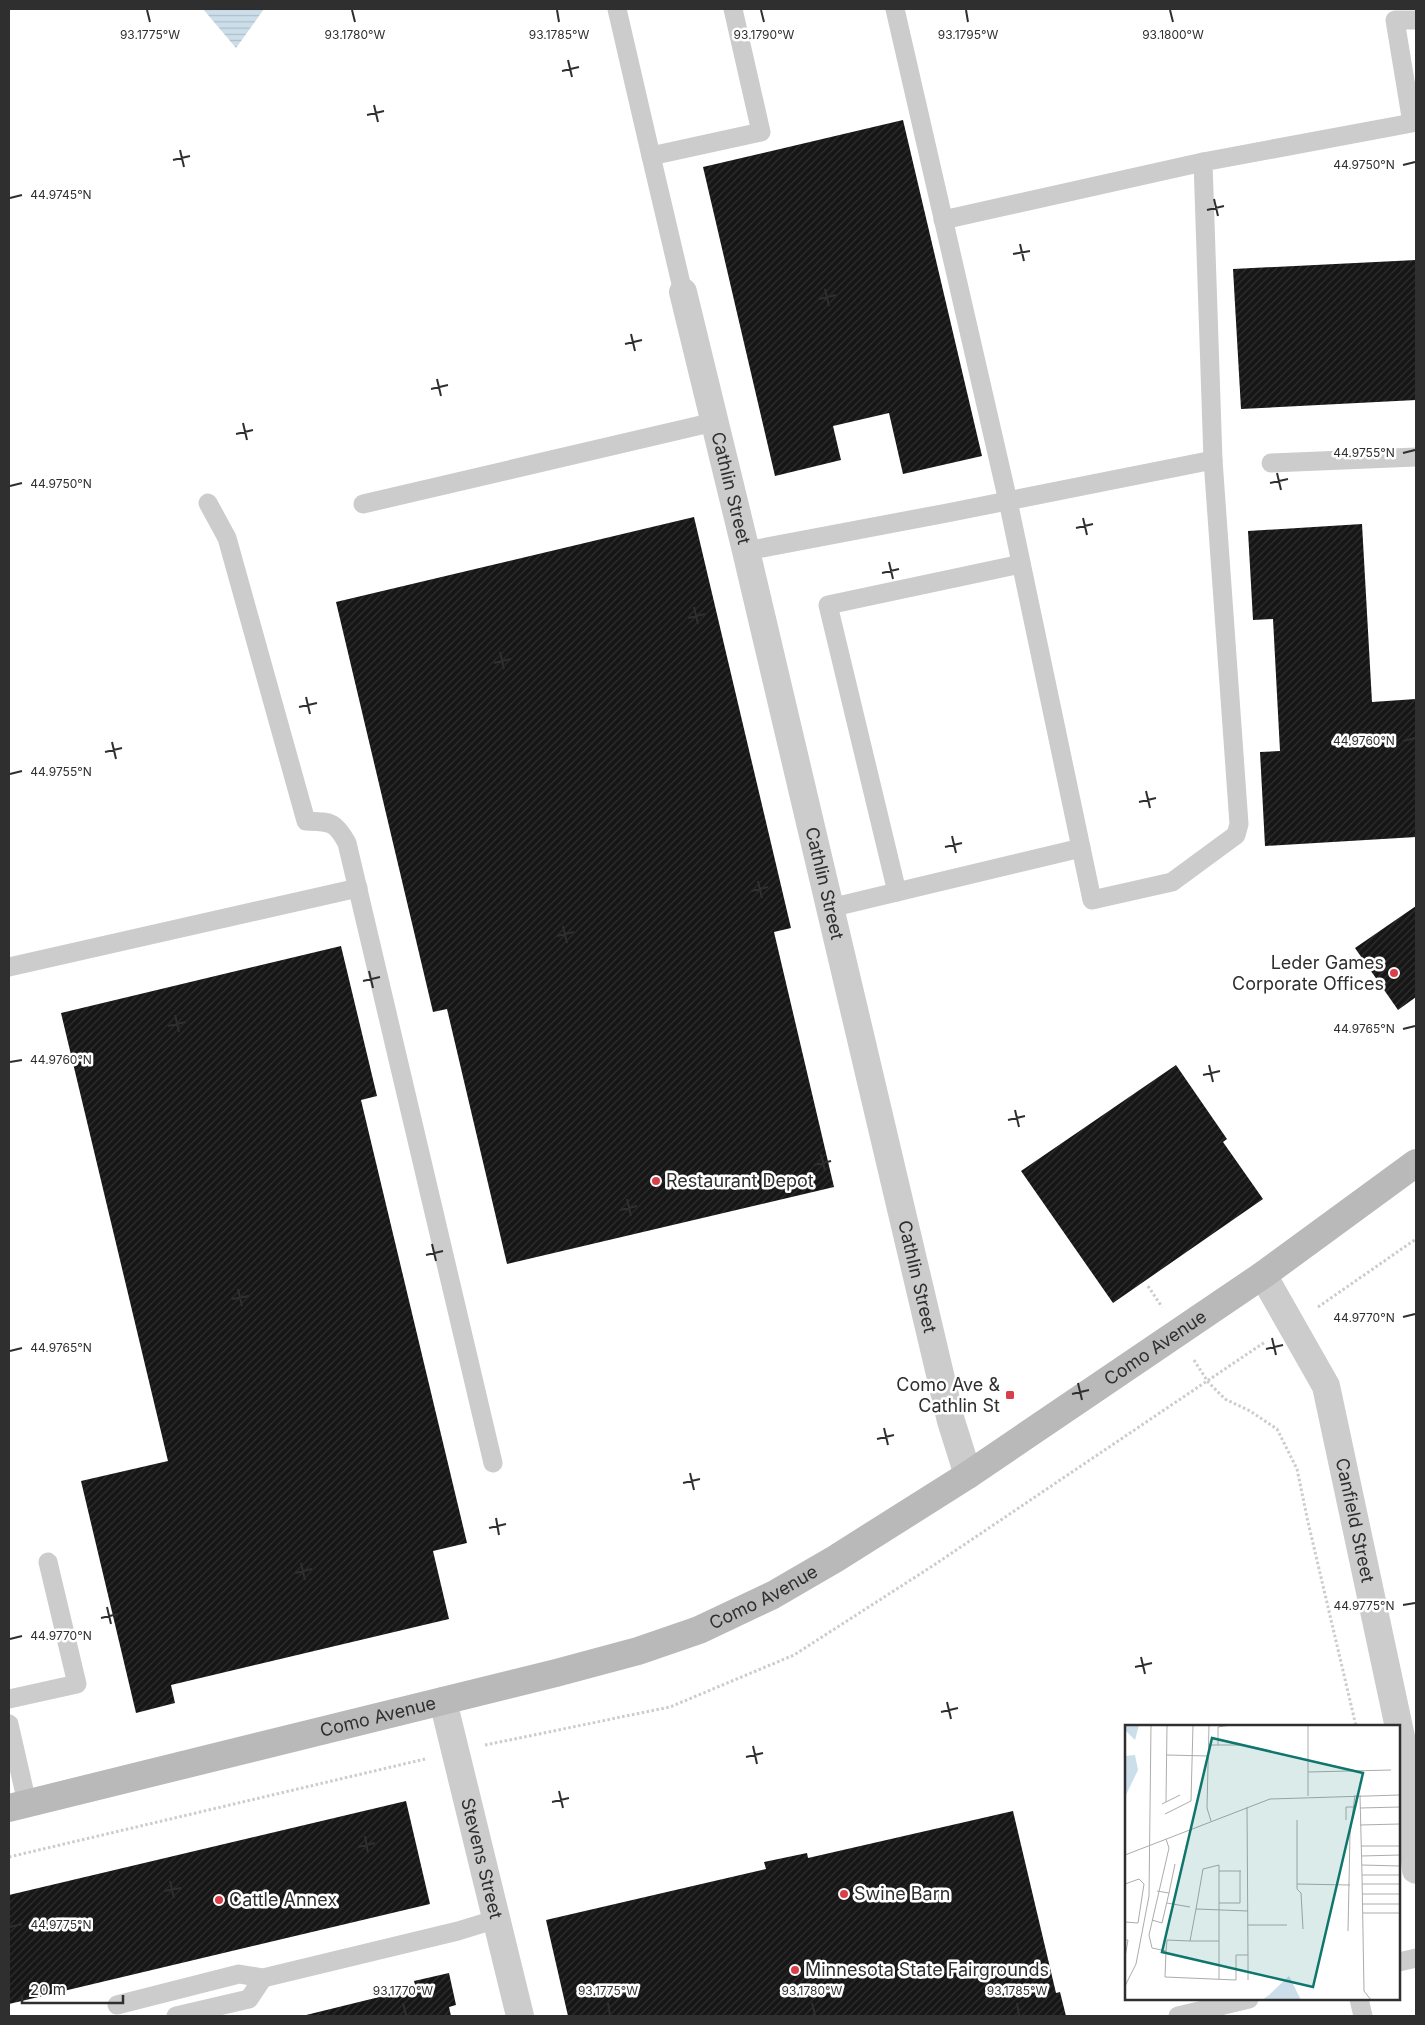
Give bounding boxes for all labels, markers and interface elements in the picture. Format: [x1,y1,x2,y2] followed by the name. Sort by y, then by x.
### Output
[120,27,180,42] text: 93.1775°W
[325,27,386,42] text: 93.1780°W
[529,27,589,42] text: 93.1785°W
[734,27,795,42] text: 93.1790°W
[938,27,998,42] text: 93.1795°W
[1142,27,1204,42] text: 93.1800°W
[1333,157,1395,172] text: 44.9750°N
[30,187,92,202] text: 44.9745°N
[707,430,755,547] street label: Cathlin Street
[1333,445,1395,460] text: 44.9755°N
[30,476,92,491] text: 44.9750°N
[1333,733,1395,748] text: 44.9760°N
[30,764,92,779] text: 44.9755°N
[801,825,848,942] street label: Cathlin Street
[1232,952,1384,994] place label: Leder Games Corporate Offices
[1388,967,1400,979] marker: Leder Games Corporate Offices
[1333,1021,1395,1036] text: 44.9765°N
[30,1052,92,1067] text: 44.9760°N
[666,1170,814,1191] place label: Restaurant Depot
[650,1175,662,1187] marker: Restaurant Depot
[894,1218,941,1335] street label: Cathlin Street
[1100,1306,1210,1390] street label: Como Avenue
[1333,1310,1395,1325] text: 44.9770°N
[30,1340,92,1355] text: 44.9765°N
[896,1374,1000,1416] place label: Como Ave & Cathlin St
[1004,1389,1016,1401] marker: Como Ave & Cathlin St
[1332,1456,1379,1584] street label: Canfield Street
[706,1561,821,1634] street label: Como Avenue
[1333,1598,1395,1613] text: 44.9775°N
[30,1628,92,1643] text: 44.9770°N
[318,1692,438,1741] street label: Como Avenue
[1125,1725,1400,2000] inset map
[457,1796,507,1921] street label: Stevens Street
[854,1883,950,1904] place label: Swine Barn
[838,1888,850,1900] marker: Swine Barn
[229,1889,337,1910] place label: Cattle Annex
[213,1894,225,1906] marker: Cattle Annex
[30,1917,92,1932] text: 44.9775°N
[805,1959,1049,1980] place label: Minnesota State Fairgrounds
[789,1964,801,1976] marker: Minnesota State Fairgrounds
[22,1972,124,2004] scale bar
[30,1980,66,1999] text: 20 m
[373,1983,433,1998] text: 93.1770°W
[578,1983,638,1998] text: 93.1775°W
[782,1983,843,1998] text: 93.1780°W
[987,1983,1047,1998] text: 93.1785°W

